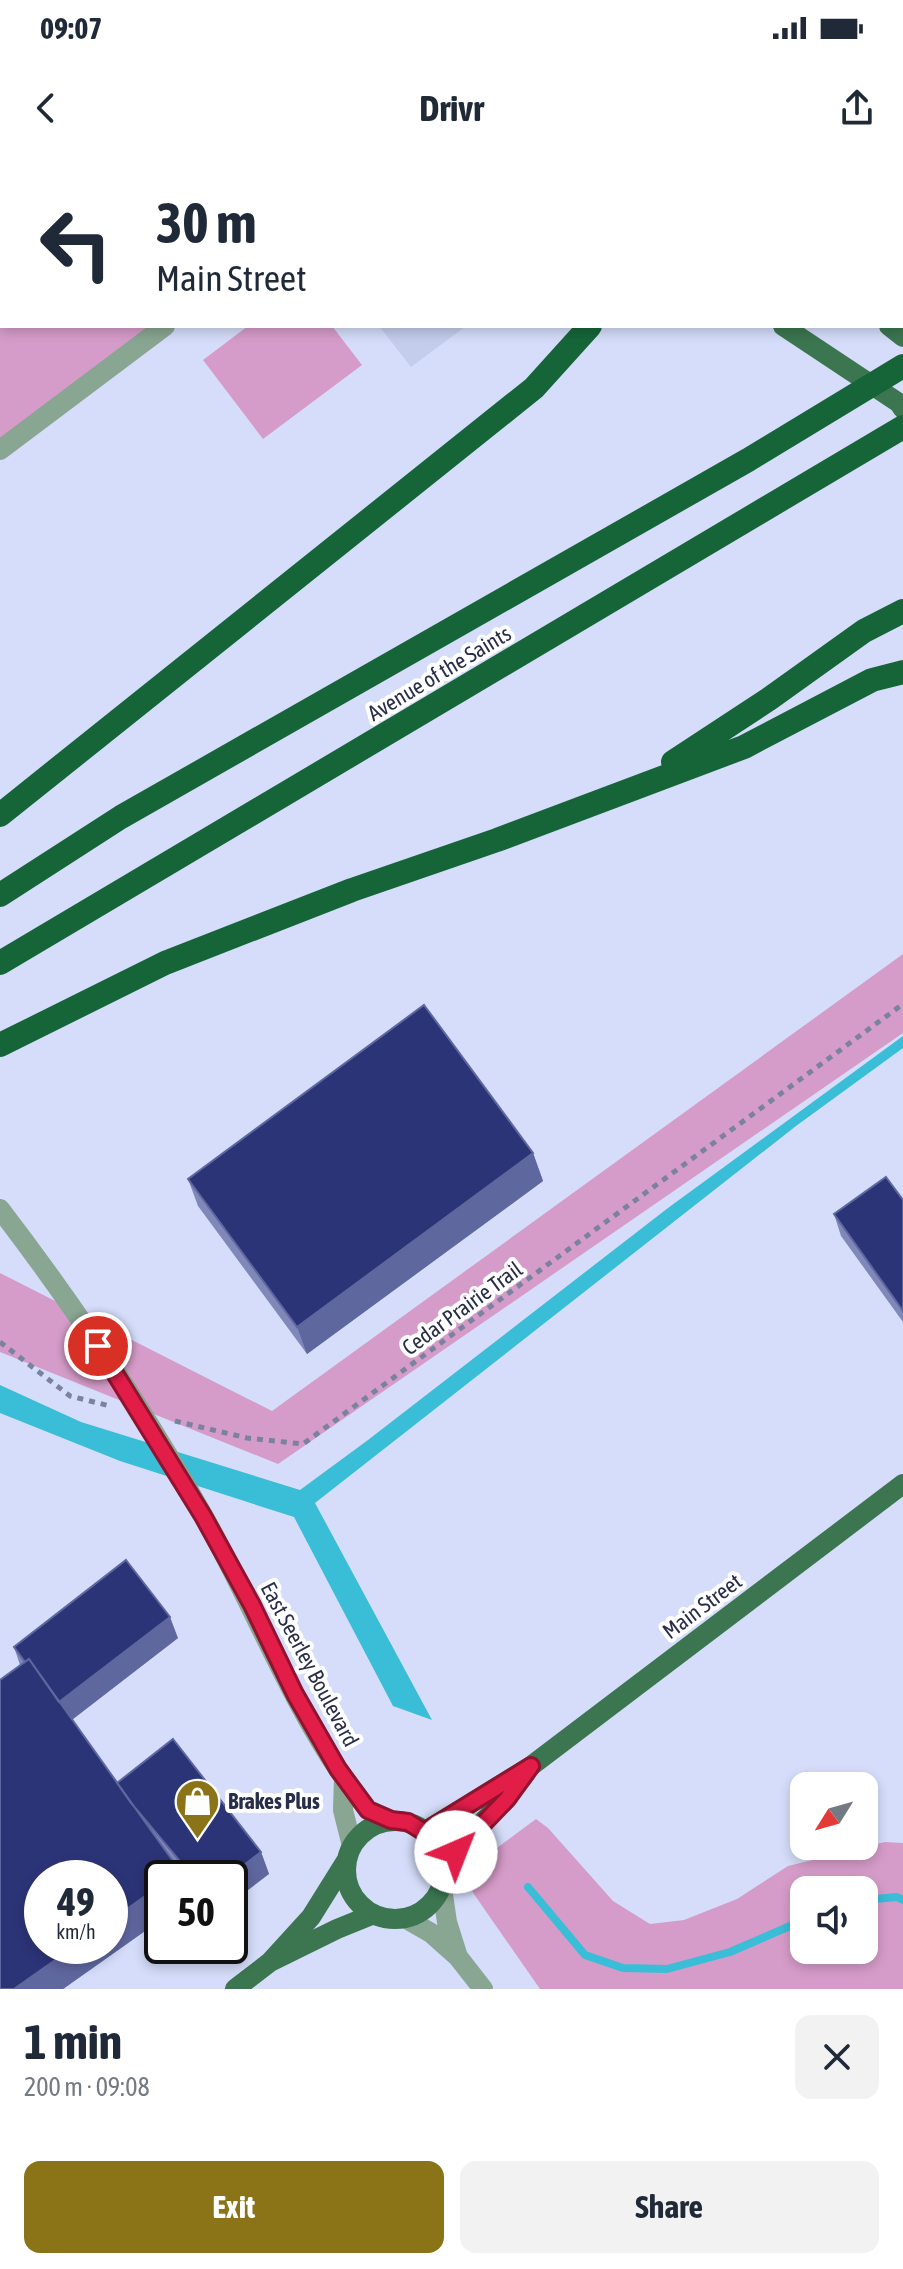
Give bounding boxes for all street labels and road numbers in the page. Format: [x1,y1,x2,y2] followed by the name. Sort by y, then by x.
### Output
[363,620,516,726] street label: Avenue of the Saints
[397,1256,527,1360] street label: Cedar Prairie Trail
[657,1568,747,1644] street label: Main Street
[256,1577,364,1751] street label: East Seerley Boulevard

